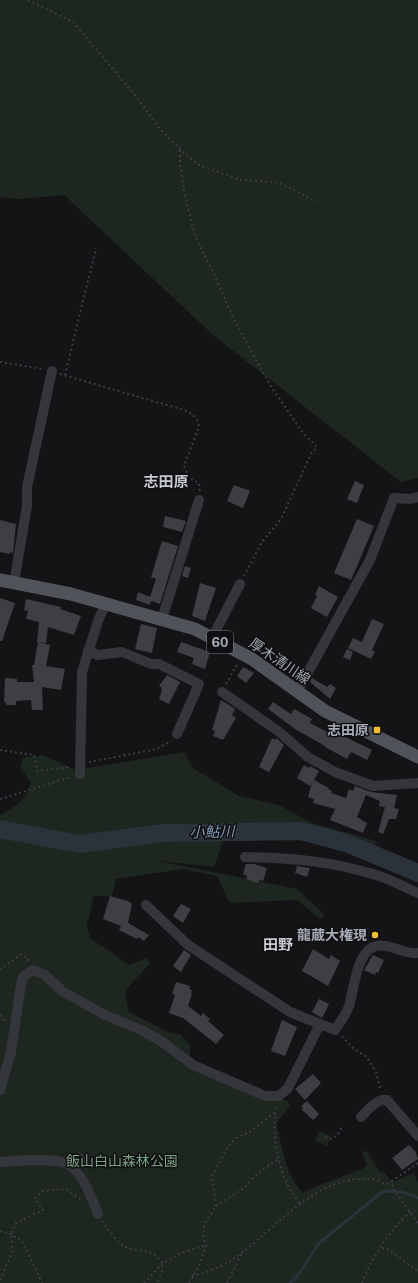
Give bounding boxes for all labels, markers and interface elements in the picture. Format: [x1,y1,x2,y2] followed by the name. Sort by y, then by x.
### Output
[143,473,189,490] district label: 志田原
[207,631,233,653] road number: 60
[247,635,313,687] street label: 厚木清川線
[327,722,369,738] place label: 志田原
[372,725,382,735] marker: 志田原
[189,823,237,840] water label: 小鮎川
[297,927,367,943] place label: 龍蔵大権現
[370,930,380,940] marker: 龍蔵大権現
[263,936,293,953] district label: 田野
[66,1153,178,1169] park label: 飯山白山森林公園

